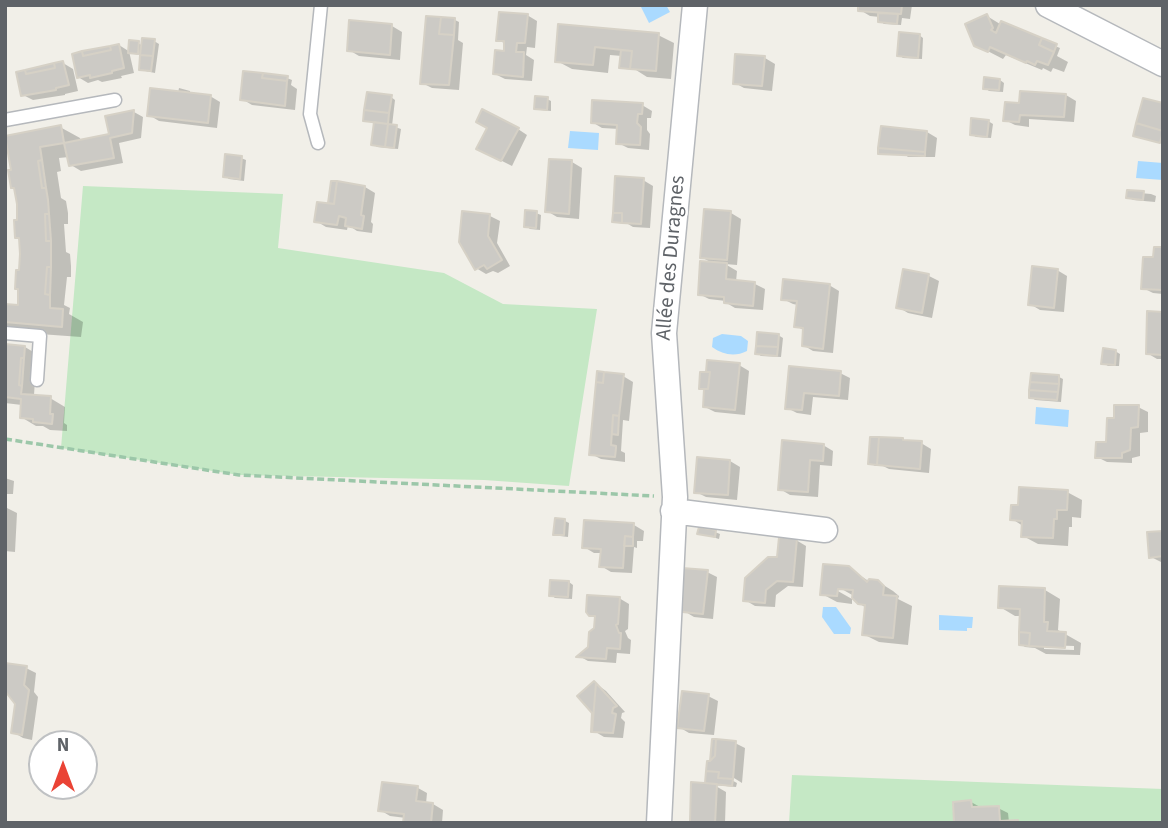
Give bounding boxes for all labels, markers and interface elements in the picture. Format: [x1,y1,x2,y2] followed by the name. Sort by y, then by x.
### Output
[652,175,692,341] street label: Allée des Duragnes
[28,730,98,800] north arrow
[57,732,69,759] text: N

